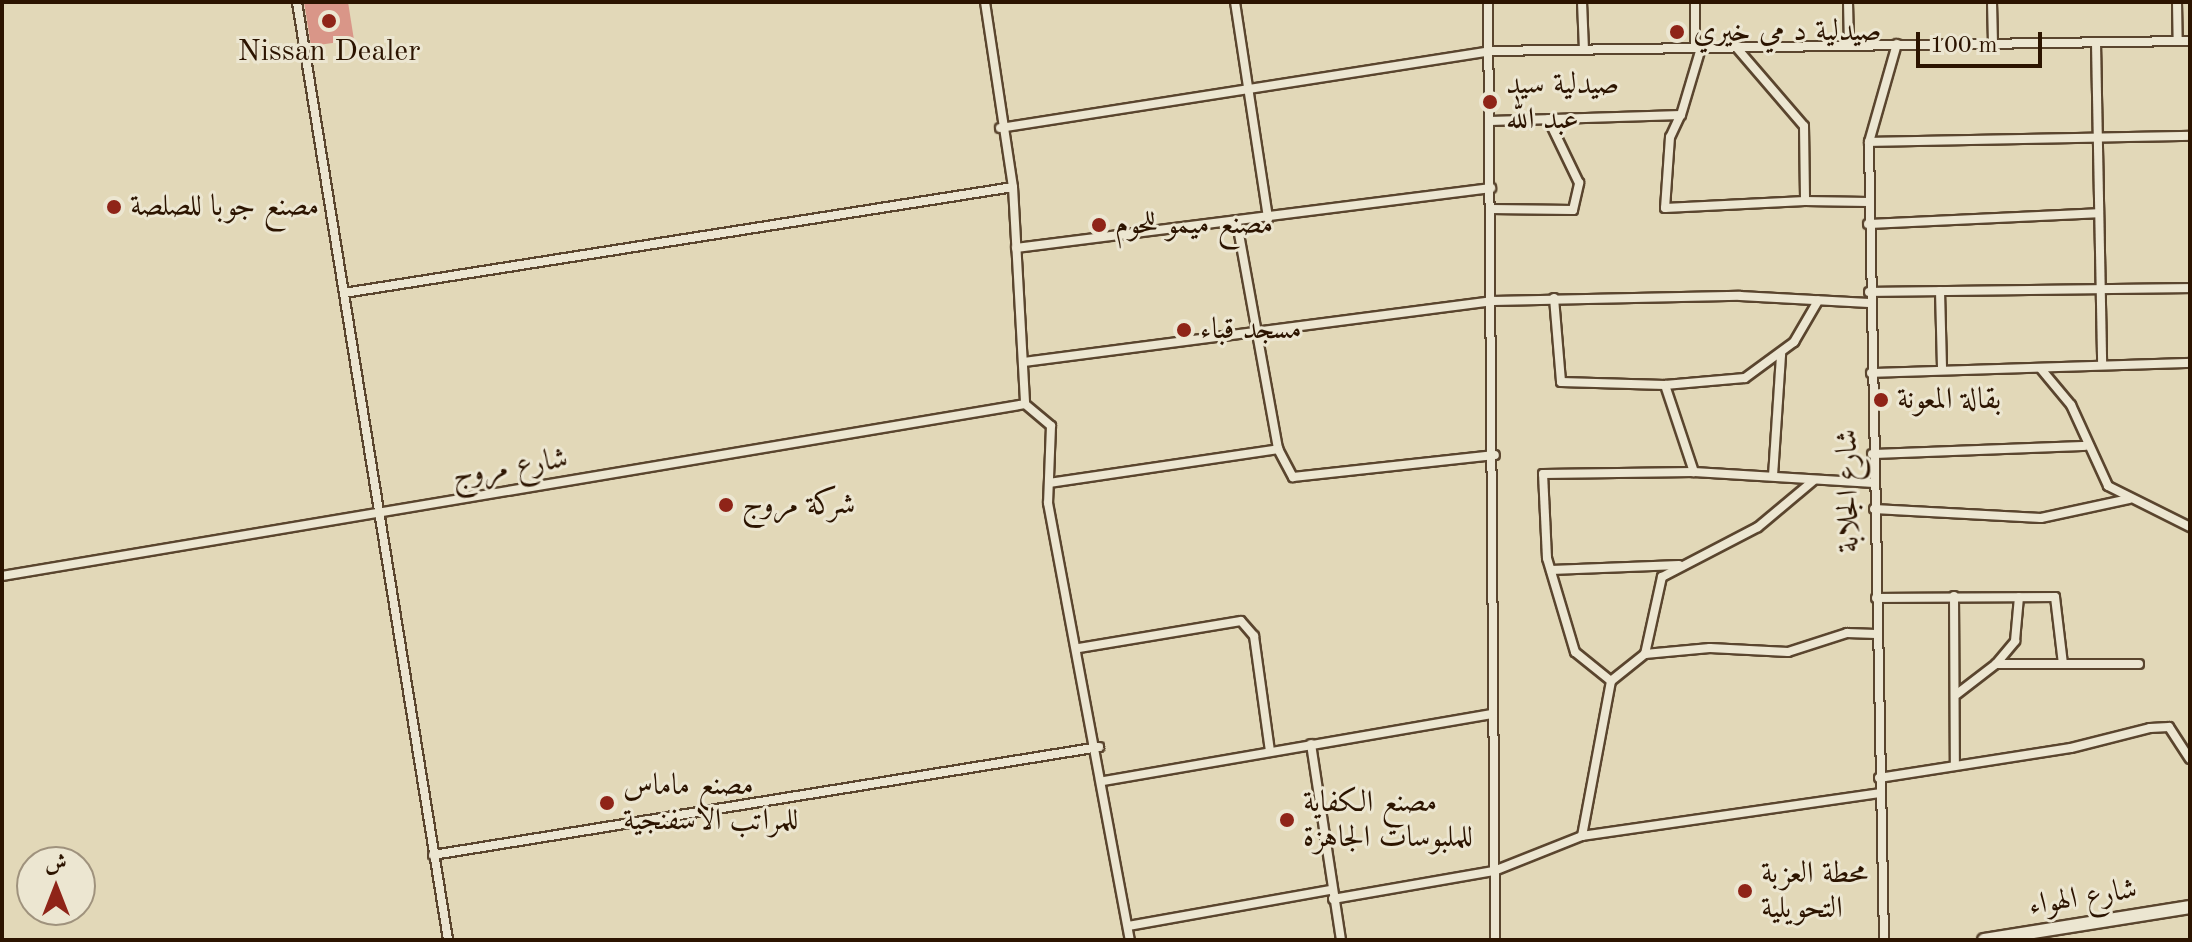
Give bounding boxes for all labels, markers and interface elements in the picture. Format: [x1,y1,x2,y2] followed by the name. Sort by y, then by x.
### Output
[320,12,338,30] marker: Nissan Dealer
[1693,14,1881,50] place label: صيدلية د مي خيري
[1920,16,2046,66] scale bar
[1668,23,1686,41] marker: صيدلية د مي خيري
[238,34,420,70] place label: Nissan Dealer
[1930,34,1998,58] text: 100 m
[1506,67,1619,138] place label: صيدلية سيد عبد الله
[1481,93,1499,111] marker: صيدلية سيد عبد الله
[130,189,319,225] place label: مصنع جوبا للصلصة
[105,198,123,216] marker: مصنع جوبا للصلصة
[1115,207,1273,243] place label: مصنع ميمو للحوم
[1090,216,1108,234] marker: مصنع ميمو للحوم
[1200,312,1302,348] place label: مسجد قباء
[1175,321,1193,339] marker: مسجد قباء
[1897,382,2001,418] place label: بقالة المعونة
[1872,391,1890,409] marker: بقالة المعونة
[1830,429,1868,553] street label: شارع الجلابة
[449,441,571,495] street label: شارع مروج
[742,487,855,523] place label: شركة مروج
[717,496,735,514] marker: شركة مروج
[623,768,799,838] place label: مصنع ماماس للمراتب الاسفنجية
[1303,785,1473,856] place label: مصنع الكفاية للملبوسات الجاهزة
[598,794,616,812] marker: مصنع ماماس للمراتب الاسفنجية
[1278,811,1296,829] marker: مصنع الكفاية للملبوسات الجاهزة
[16,846,96,926] north arrow
[45,853,67,875] text: ش
[1761,856,1868,926] place label: محطة العزبة التحويلية
[2026,872,2140,924] street label: شارع الهواء
[1736,882,1754,900] marker: محطة العزبة التحويلية

